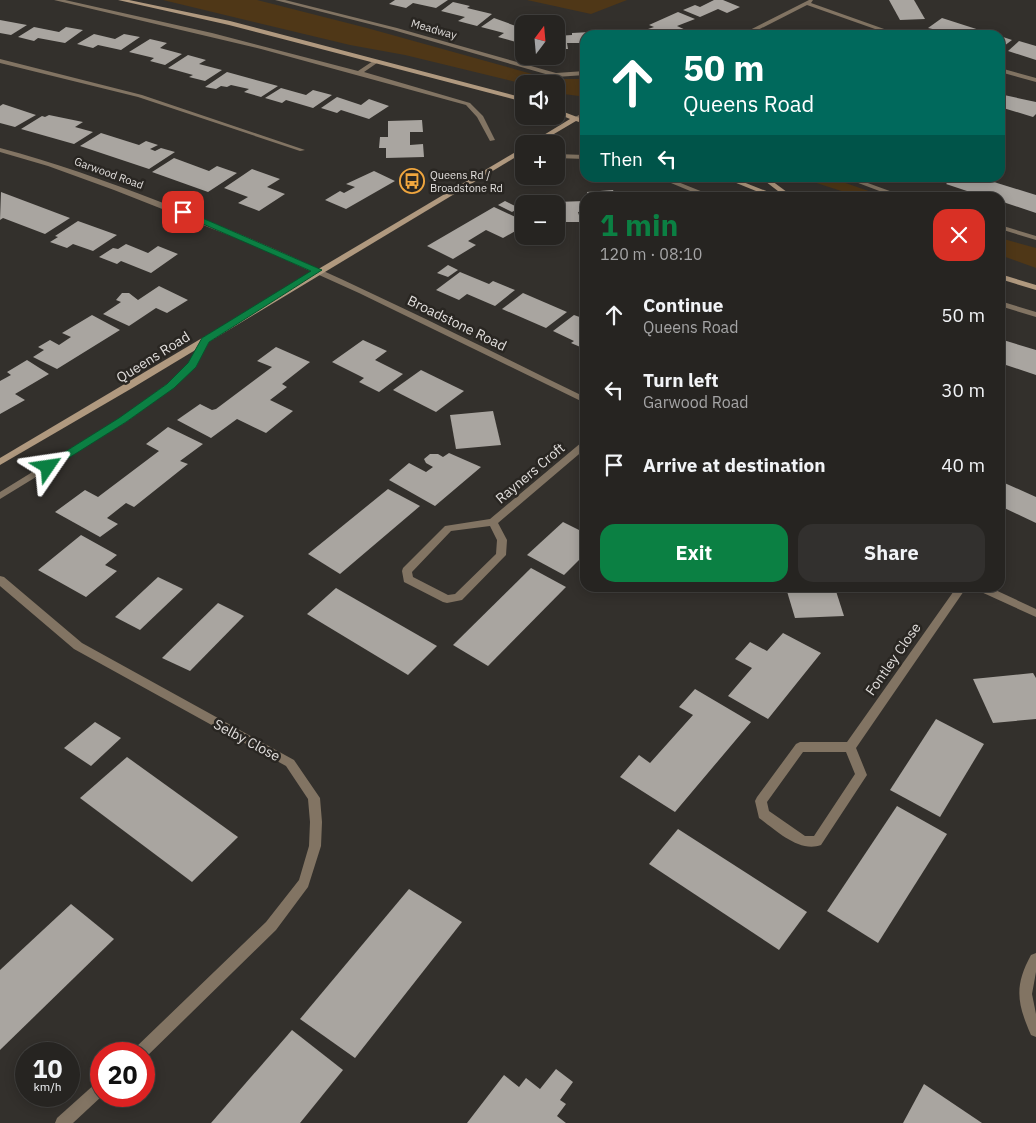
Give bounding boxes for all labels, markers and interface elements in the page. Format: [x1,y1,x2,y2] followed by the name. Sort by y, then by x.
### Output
[515,15,565,65] north arrow
[515,15,565,245] map controls
[410,16,459,42] street label: Meadway
[683,45,765,91] text: 50 m
[600,50,665,115] icon: ahead
[515,75,565,125] button: sound
[683,89,814,118] text: Queens Road
[515,135,565,185] button: +
[653,145,681,173] icon: left
[600,147,643,171] text: Then
[72,154,146,192] street label: Garwood Road
[399,168,425,194] bus stop icon: Queens Rd / Broadstone Rd
[430,168,503,195] place label: Queens Rd / Broadstone Rd
[162,191,204,233] pin
[515,195,565,245] button: −
[169,198,197,226] icon: arrive
[600,205,678,244] text: 1 min
[933,209,985,261] button: close
[600,244,702,264] text: 120 m · 08:10
[404,291,510,355] street label: Broadstone Road
[643,293,723,317] text: Continue
[600,301,628,329] icon: ahead
[941,303,985,327] text: 50 m
[643,317,738,337] text: Queens Road
[113,327,193,387] street label: Queens Road
[643,368,719,392] text: Turn left
[600,376,628,404] icon: left
[941,378,985,402] text: 30 m
[643,392,749,412] text: Garwood Road
[492,439,568,507] street label: Rayners Croft
[21,440,73,492] position arrow
[600,451,628,479] icon: arrive
[643,453,826,477] text: Arrive at destination
[941,453,985,477] text: 40 m
[600,524,788,582] button: Exit
[798,524,985,582] button: Share
[861,619,925,699] street label: Fontley Close
[211,715,284,765] street label: Selby Close
[90,1042,155,1107] speed limit sign: 20
[32,1052,63,1085] text: 10
[33,1079,62,1094] text: km/h

